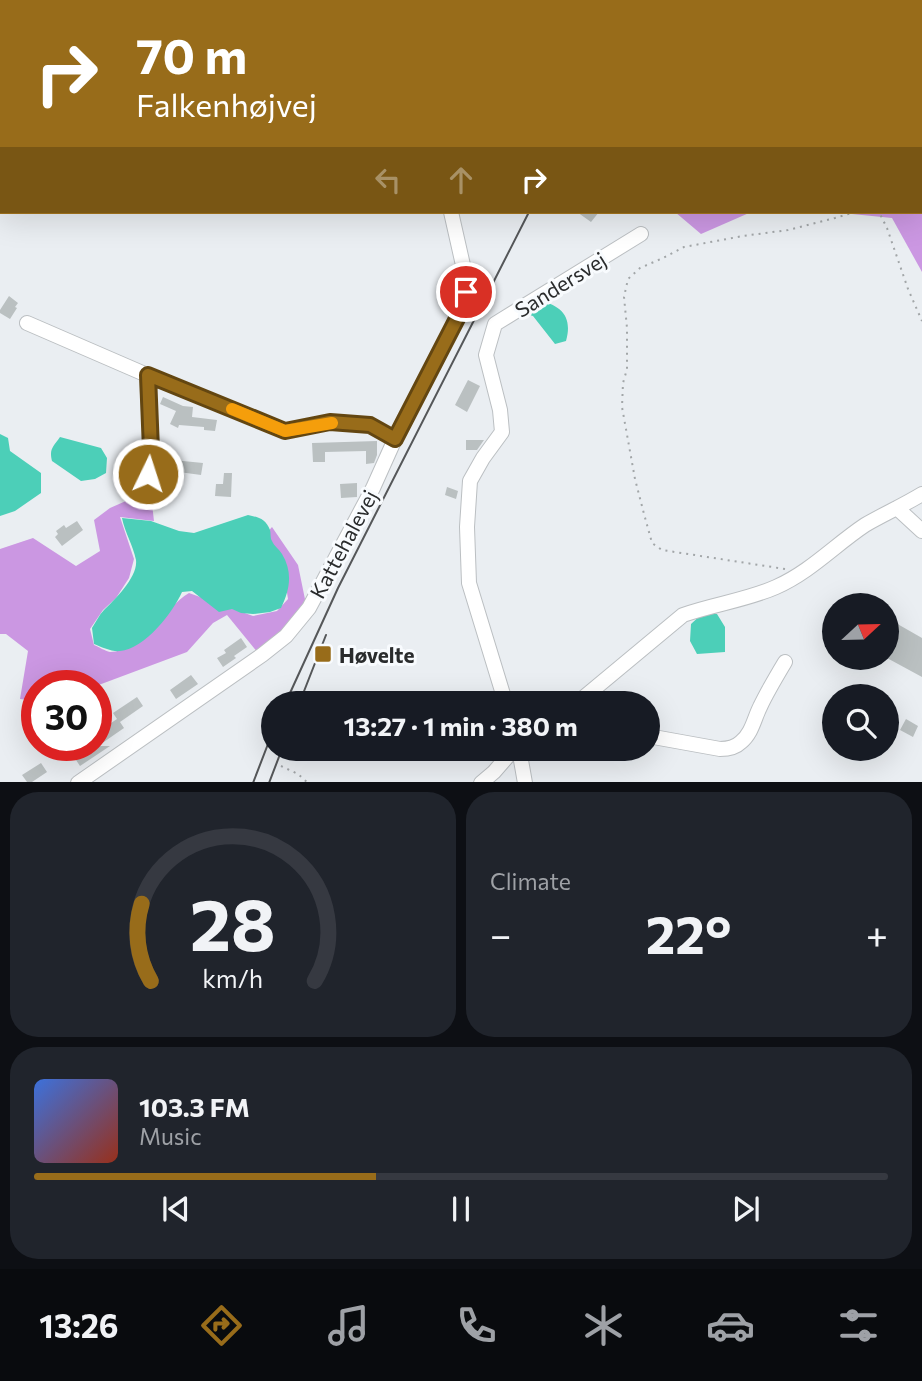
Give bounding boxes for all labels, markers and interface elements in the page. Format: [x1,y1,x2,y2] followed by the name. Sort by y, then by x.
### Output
[136,24,247,84] text: 70 m
[21,28,112,119] icon: right
[136,84,317,124] text: Falkenhøjvej
[369,161,407,199] icon: left
[442,161,480,199] icon: ahead
[515,161,553,199] icon: right
[510,246,610,322] street label: Sandersvej
[436,262,496,322] pin
[447,273,485,311] icon: arrive
[111,437,185,511] position arrow
[304,485,382,603] street label: Kattehalevej
[822,593,900,670] north arrow
[822,593,899,761] map controls
[339,642,414,667] place label: Høvelte
[313,644,333,664] marker: Høvelte
[21,670,112,761] speed limit sign: 30
[822,684,899,761] button: search
[343,710,578,741] text: 13:27 · 1 min · 380 m
[490,867,571,895] text: Climate
[190,877,276,966] text: 28
[646,901,731,965] text: 22°
[490,910,512,957] text: −
[866,910,888,957] text: +
[203,962,263,992] text: km/h
[139,1091,250,1122] text: 103.3 FM
[139,1122,202,1150] text: Music
[157,1190,195,1228] icon: previous
[442,1190,480,1228] icon: pause
[727,1190,765,1228] icon: next
[197,1301,246,1350] icon: directions
[324,1301,373,1350] icon: music
[452,1301,501,1350] icon: phone
[579,1301,628,1350] icon: climate
[706,1301,755,1350] icon: car
[834,1301,883,1350] icon: filters
[39,1305,119,1345] text: 13:26

